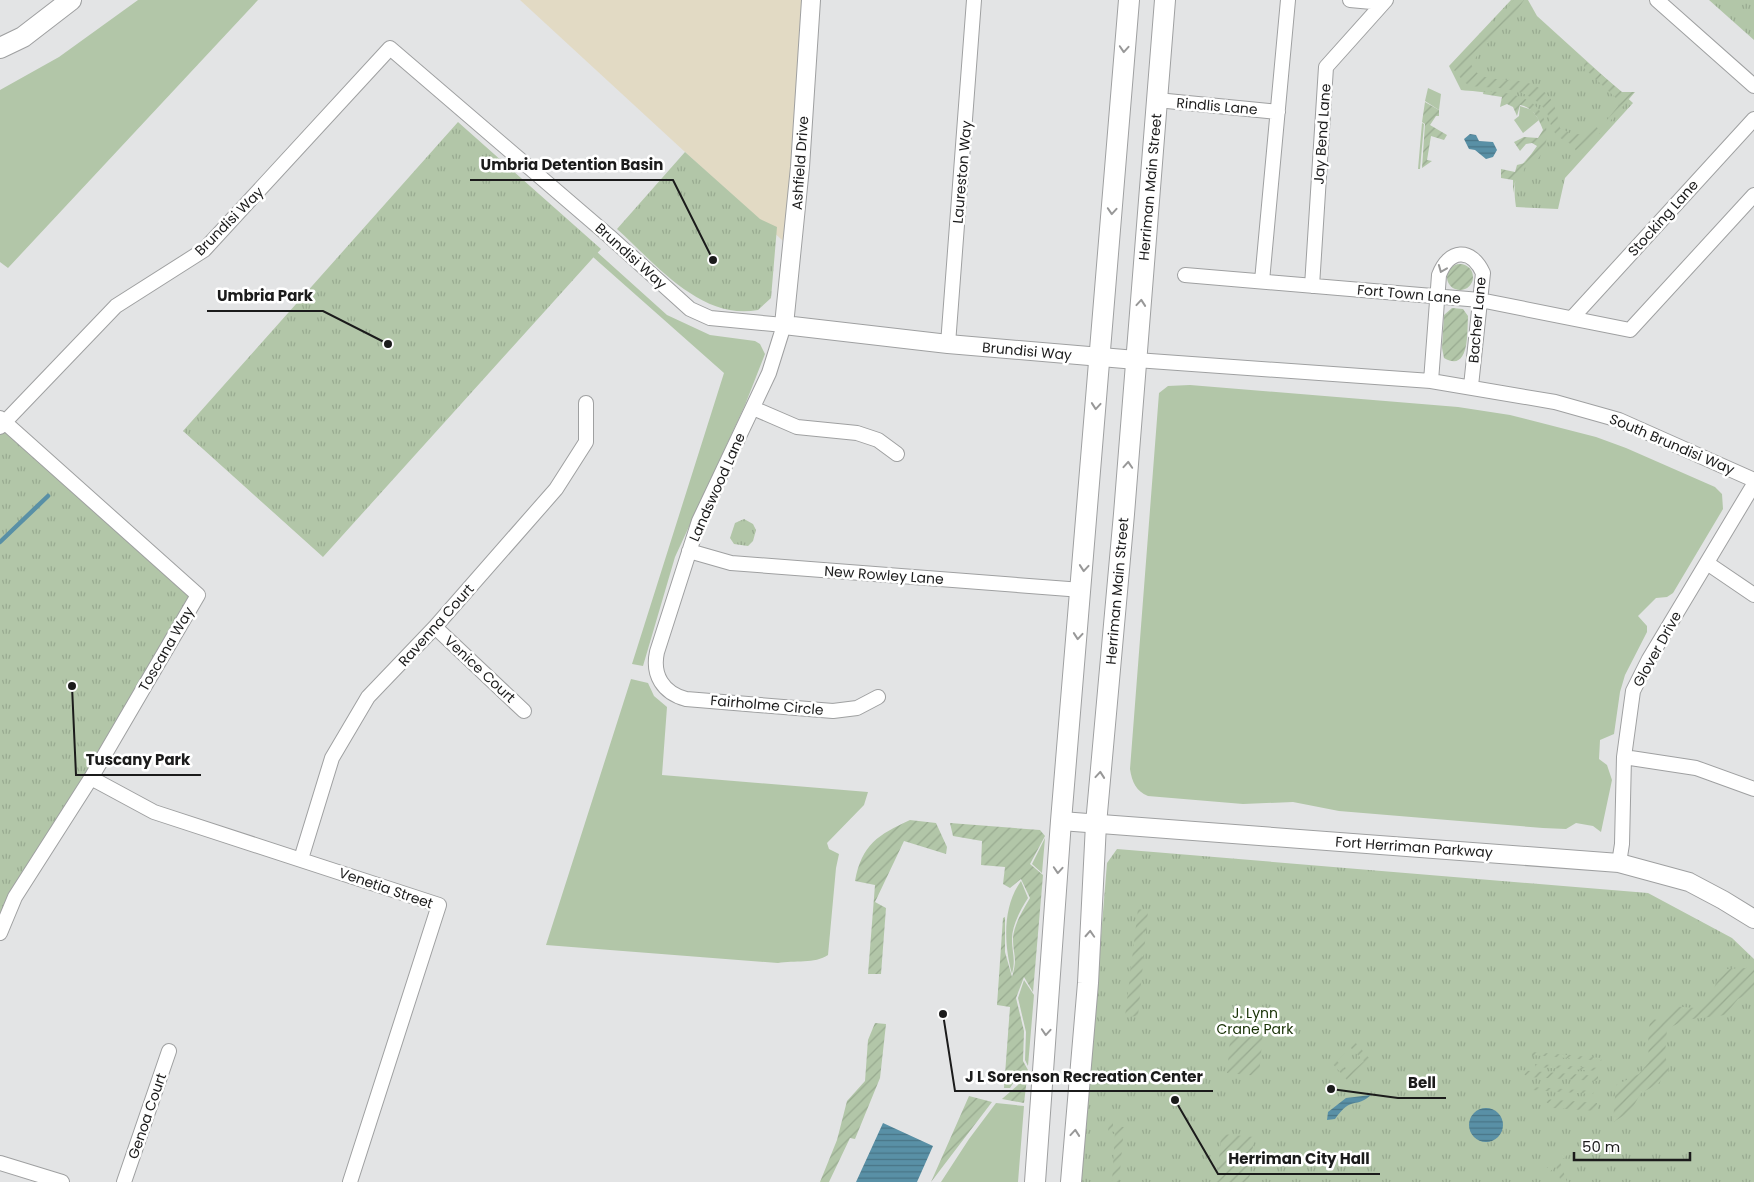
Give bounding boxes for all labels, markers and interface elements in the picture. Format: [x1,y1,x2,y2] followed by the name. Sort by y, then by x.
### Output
[1119,45,1130,53] one-way arrow
[1308,83,1336,185] street label: Jay Bend Lane
[1176,92,1259,120] street label: Rindlis Lane
[1134,113,1166,261] street label: Herriman Main Street
[787,115,813,211] street label: Ashfield Drive
[948,119,976,224] street label: Laureston Way
[470,150,673,180] callout: Umbria Detention Basin
[481,154,663,175] text: Umbria Detention Basin
[1623,175,1703,261] street label: Stocking Lane
[190,182,268,260] street label: Brundisi Way
[1106,207,1117,215] one-way arrow
[591,218,671,294] street label: Brundisi Way
[1439,264,1449,273] one-way arrow
[1463,276,1491,364] street label: Bacher Lane
[1356,280,1462,309] street label: Fort Town Lane
[207,281,323,311] callout: Umbria Park
[217,285,314,306] text: Umbria Park
[1135,299,1146,307] one-way arrow
[981,337,1073,365] street label: Brundisi Way
[1091,402,1102,410] one-way arrow
[1606,409,1738,479] street label: South Brundisi Way
[684,429,750,545] street label: Landswood Lane
[1122,461,1133,469] one-way arrow
[1101,517,1133,665] street label: Herriman Main Street
[824,561,945,589] street label: New Rowley Lane
[1078,564,1089,572] one-way arrow
[394,579,478,671] street label: Ravenna Court
[134,603,198,695] street label: Toscana Way
[1628,607,1686,691] street label: Glover Drive
[440,631,520,707] street label: Venice Court
[1073,632,1084,640] one-way arrow
[710,690,825,720] street label: Fairholme Circle
[76,745,201,775] callout: Tuscany Park
[86,749,191,770] text: Tuscany Park
[1095,771,1106,779] one-way arrow
[1335,832,1493,862] street label: Fort Herriman Parkway
[336,863,436,913] street label: Venetia Street
[1052,866,1063,874] one-way arrow
[1085,930,1096,938] one-way arrow
[1217,1003,1294,1039] park label: J. Lynn Crane Park
[1041,1028,1052,1036] one-way arrow
[955,1061,1213,1091] callout: J L Sorenson Recreation Center
[965,1066,1203,1087] text: J L Sorenson Recreation Center
[1398,1068,1446,1098] callout: Bell
[123,1070,171,1162] street label: Genoa Court
[1408,1072,1436,1093] text: Bell
[1069,1129,1080,1137] one-way arrow
[1574,1130,1690,1162] scale bar
[1582,1136,1620,1157] text: 50 m
[1218,1144,1380,1174] callout: Herriman City Hall
[1228,1148,1370,1169] text: Herriman City Hall

